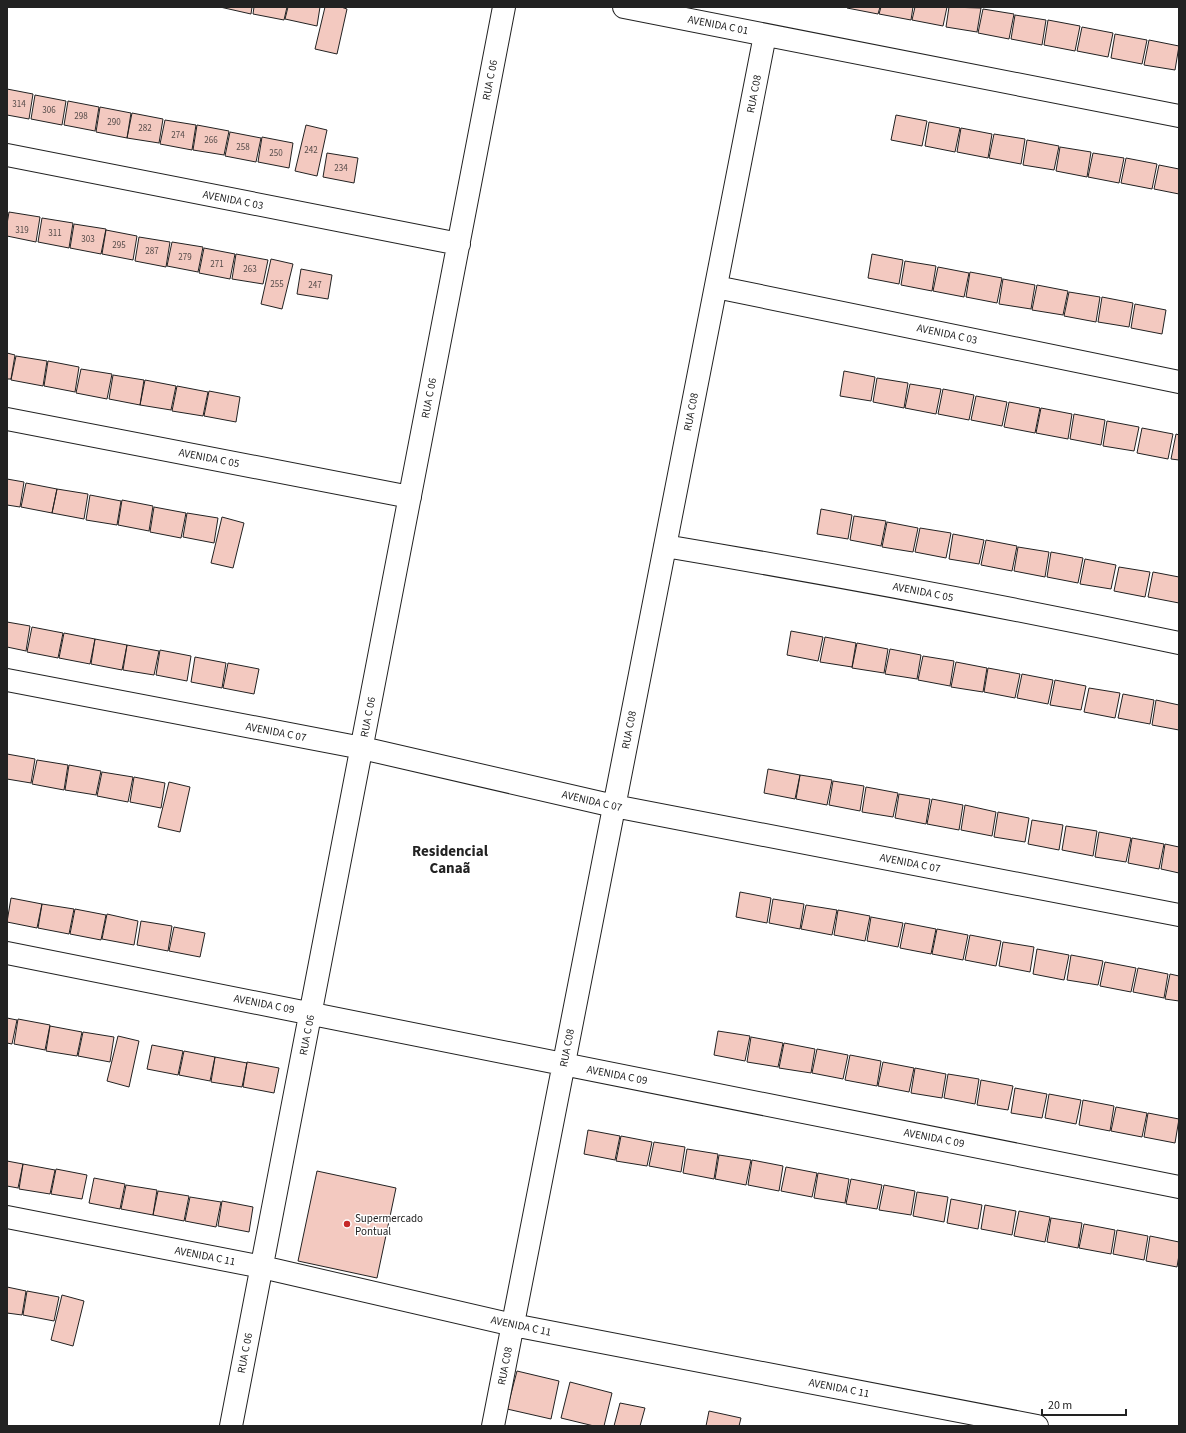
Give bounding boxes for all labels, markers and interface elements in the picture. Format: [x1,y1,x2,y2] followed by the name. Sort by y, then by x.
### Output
[686,12,750,38] street label: AVENIDA C 01
[479,58,501,101] street label: RUA C 06
[743,73,765,114] street label: RUA C08
[12,98,26,111] house number: 314
[42,104,56,117] house number: 306
[74,110,88,123] house number: 298
[107,116,121,129] house number: 290
[138,122,152,135] house number: 282
[171,129,185,142] house number: 274
[204,134,218,147] house number: 266
[236,141,250,154] house number: 258
[304,144,318,157] house number: 242
[269,147,283,160] house number: 250
[334,162,348,175] house number: 234
[201,187,265,213] street label: AVENIDA C 03
[15,224,29,237] house number: 319
[48,227,62,240] house number: 311
[81,233,95,246] house number: 303
[112,239,126,252] house number: 295
[145,245,159,258] house number: 287
[178,251,192,264] house number: 279
[210,258,224,271] house number: 271
[243,263,257,276] house number: 263
[270,278,284,291] house number: 255
[308,279,322,292] house number: 247
[915,320,979,348] street label: AVENIDA C 03
[418,376,440,419] street label: RUA C 06
[680,391,702,432] street label: RUA C08
[177,445,241,471] street label: AVENIDA C 05
[891,579,955,605] street label: AVENIDA C 05
[357,695,379,738] street label: RUA C 06
[618,709,640,750] street label: RUA C08
[244,719,308,745] street label: AVENIDA C 07
[560,787,624,815] street label: AVENIDA C 07
[412,841,489,879] district label: Residencial Canaã
[878,850,942,876] street label: AVENIDA C 07
[232,991,296,1017] street label: AVENIDA C 09
[296,1013,318,1056] street label: RUA C 06
[556,1027,578,1068] street label: RUA C08
[585,1062,649,1088] street label: AVENIDA C 09
[902,1125,966,1151] street label: AVENIDA C 09
[355,1211,423,1239] place label: Supermercado Pontual
[342,1219,352,1229] marker: Supermercado Pontual
[173,1243,237,1269] street label: AVENIDA C 11
[489,1312,553,1340] street label: AVENIDA C 11
[234,1331,256,1374] street label: RUA C 06
[494,1345,516,1386] street label: RUA C08
[807,1375,871,1401] street label: AVENIDA C 11
[1042,1391,1126,1417] scale bar
[1048,1397,1072,1414] text: 20 m

